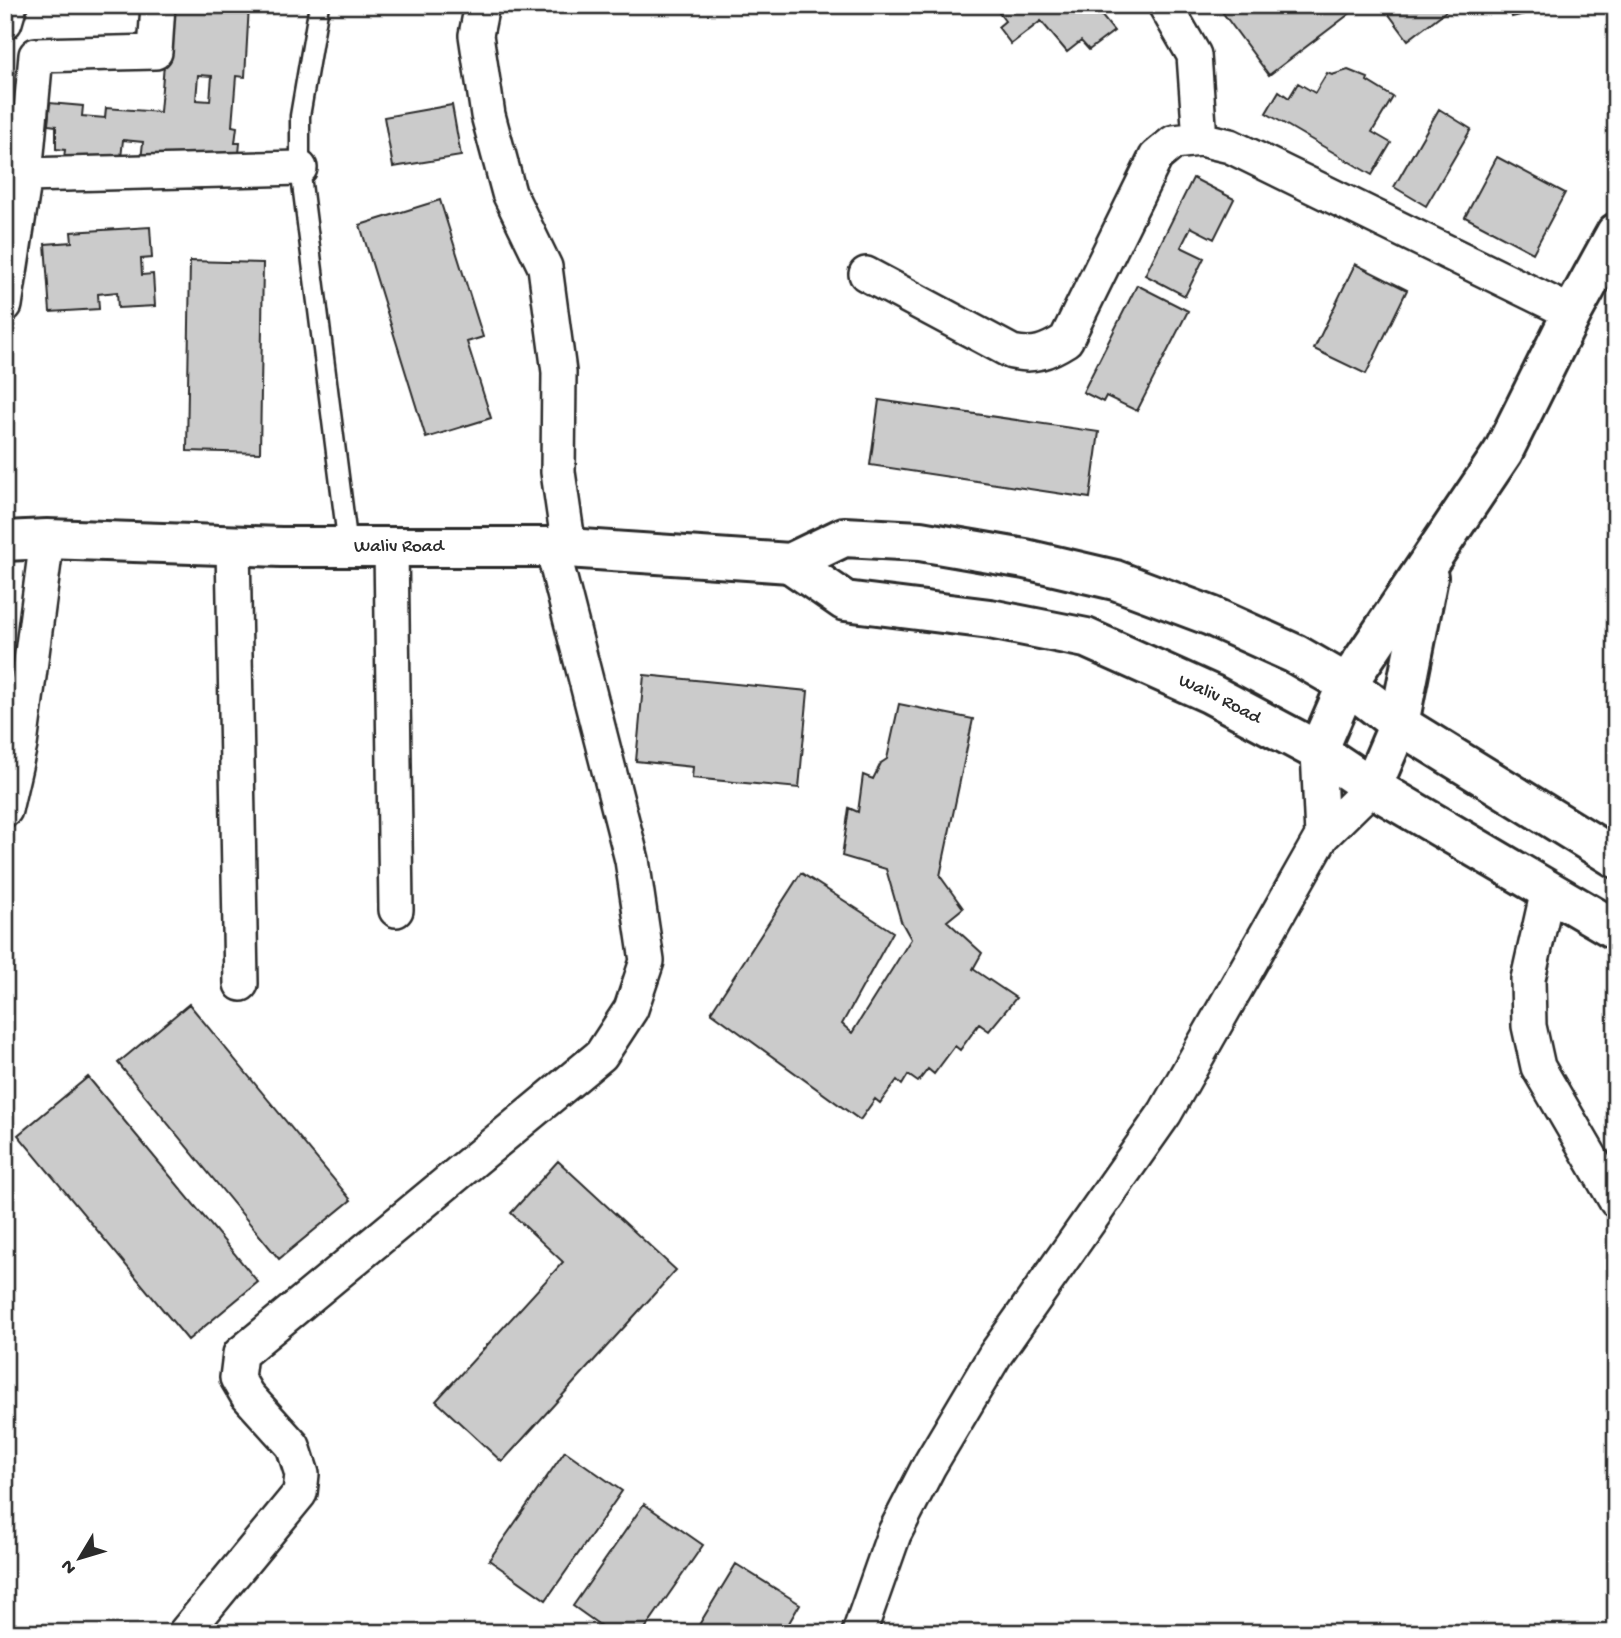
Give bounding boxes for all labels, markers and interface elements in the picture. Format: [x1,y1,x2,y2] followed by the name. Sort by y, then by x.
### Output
[354,536,445,559] street label: Waliv Road
[1175,669,1267,731] street label: Waliv Road
[46,1522,116,1592] north arrow
[56,1554,82,1578] text: N

